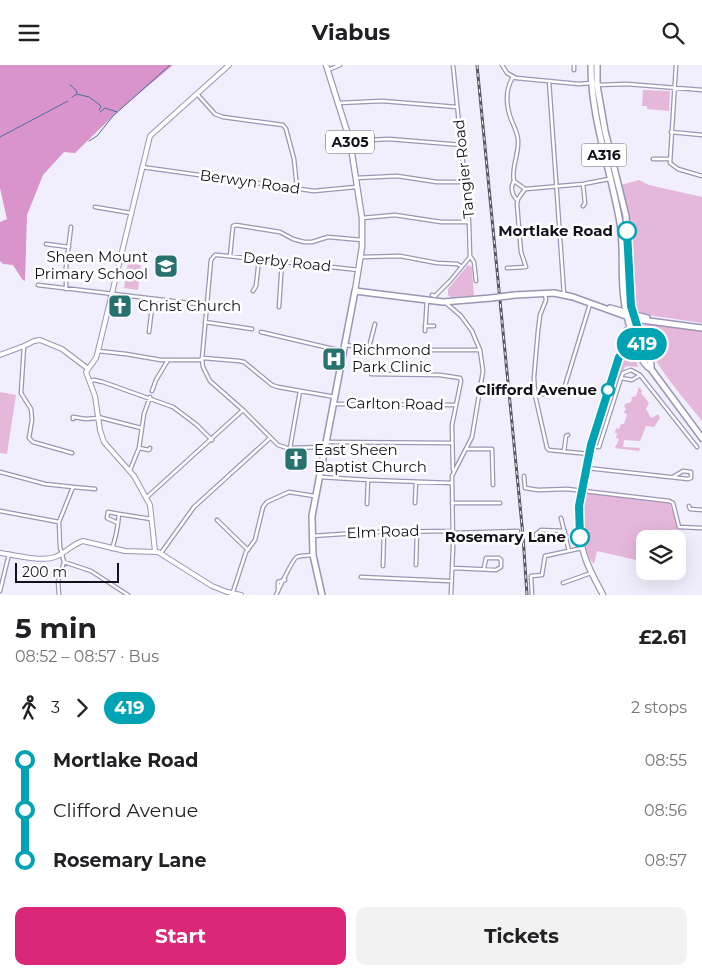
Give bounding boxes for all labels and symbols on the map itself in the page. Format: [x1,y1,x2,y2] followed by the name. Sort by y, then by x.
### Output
[449,118,478,220] street label: Tangier Road
[326,131,374,153] road number: A305
[582,143,626,167] road number: A316
[199,165,301,198] street label: Berwyn Road
[498,221,613,240] place label: Mortlake Road
[617,221,637,241] marker: Mortlake Road
[34,247,148,283] place label: Sheen Mount Primary School
[242,247,332,276] street label: Derby Road
[153,253,179,279] school or university icon: Sheen Mount Primary School
[107,293,133,319] church icon: Christ Church
[138,296,241,315] place label: Christ Church
[613,328,671,360] line badge: 419
[352,340,432,376] place label: Richmond Park Clinic
[321,346,347,372] hospital icon: Richmond Park Clinic
[475,380,597,399] place label: Clifford Avenue
[601,383,615,397] marker: Clifford Avenue
[346,393,444,414] street label: Carlton Road
[314,440,427,476] place label: East Sheen Baptist Church
[283,446,309,472] church icon: East Sheen Baptist Church
[346,521,420,542] street label: Elm Road
[445,527,566,546] place label: Rosemary Lane
[570,527,590,547] marker: Rosemary Lane
[15,560,119,583] scale bar

